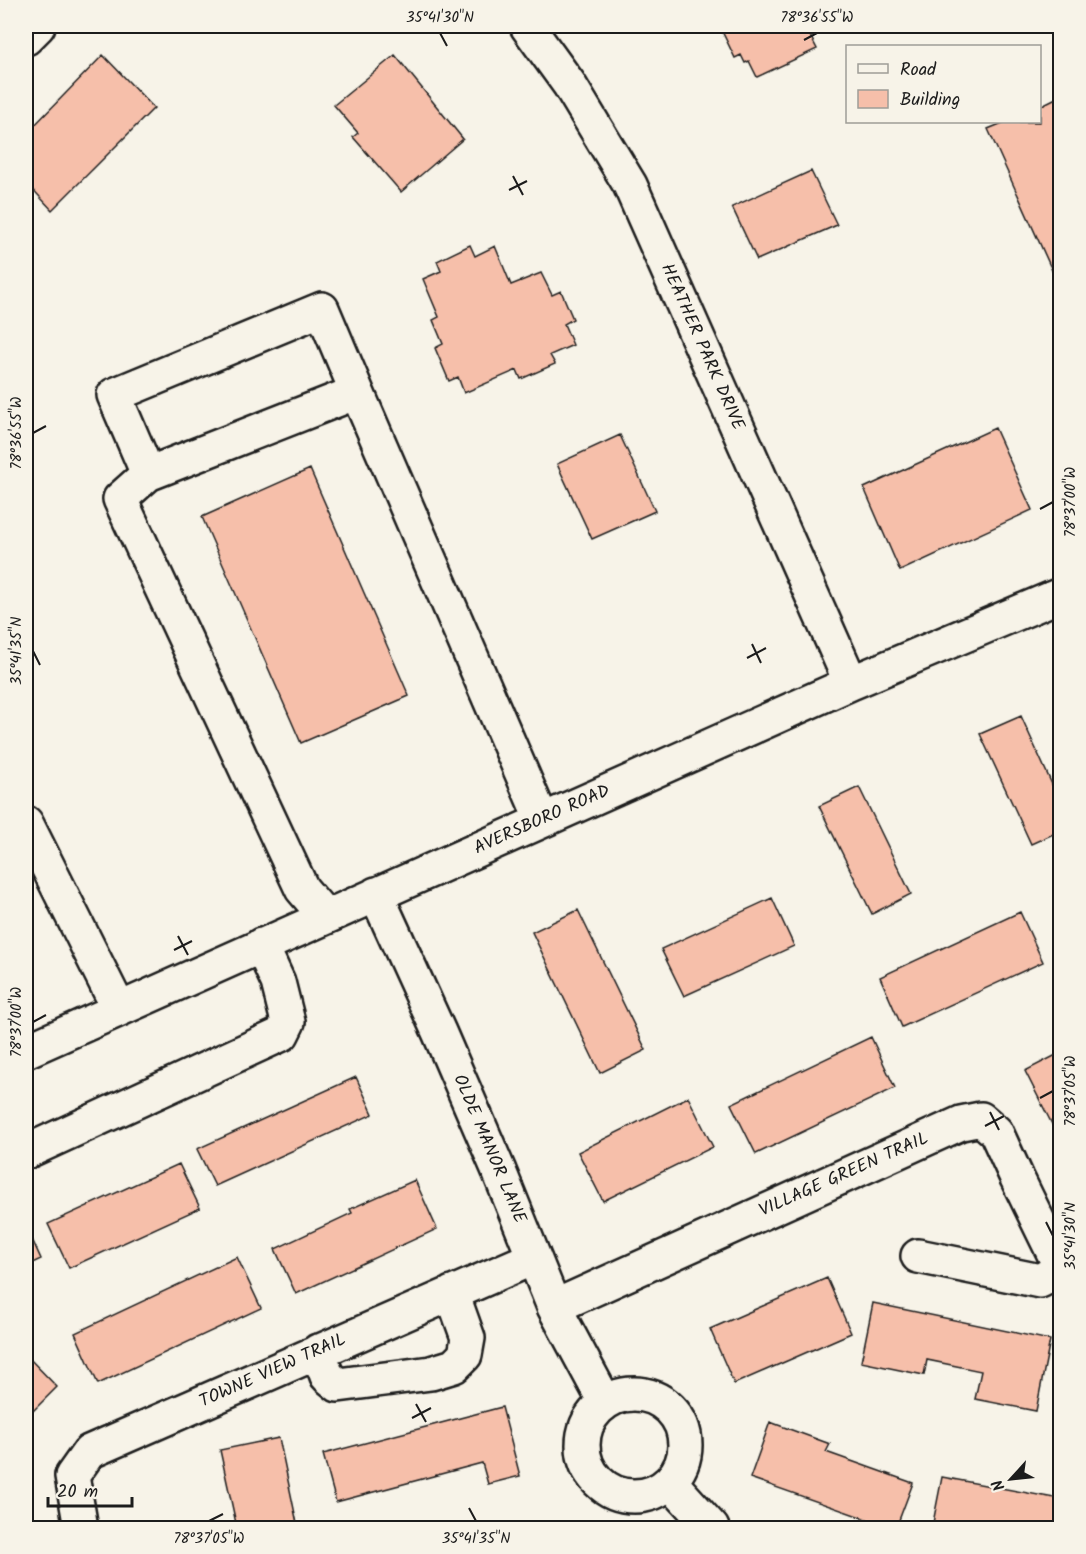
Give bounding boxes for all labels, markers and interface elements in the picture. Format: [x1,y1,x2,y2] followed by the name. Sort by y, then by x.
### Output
[406,6,474,30] text: 35°41'30"N
[781,6,854,30] text: 78°36'55"W
[846,45,1041,123] legend
[900,56,937,85] text: Road
[900,86,960,115] text: Building
[652,259,752,436] street label: HEATHER PARK DRIVE
[5,396,29,469] text: 78°36'55"W
[1059,467,1083,537] text: 78°37'00"W
[5,617,29,685] text: 35°41'35"N
[469,777,615,863] street label: AVERSBORO ROAD
[5,987,29,1057] text: 78°37'00"W
[1059,1055,1083,1126] text: 78°37'05"W
[444,1070,534,1229] street label: OLDE MANOR LANE
[755,1125,933,1225] street label: VILLAGE GREEN TRAIL
[1059,1202,1083,1270] text: 35°41'30"N
[195,1326,351,1416] street label: TOWNE VIEW TRAIL
[981,1449,1041,1509] north arrow
[48,1470,132,1508] scale bar
[986,1475,1012,1495] text: N
[57,1478,98,1507] text: 20 m
[174,1527,245,1551] text: 78°37'05"W
[442,1527,510,1551] text: 35°41'35"N

